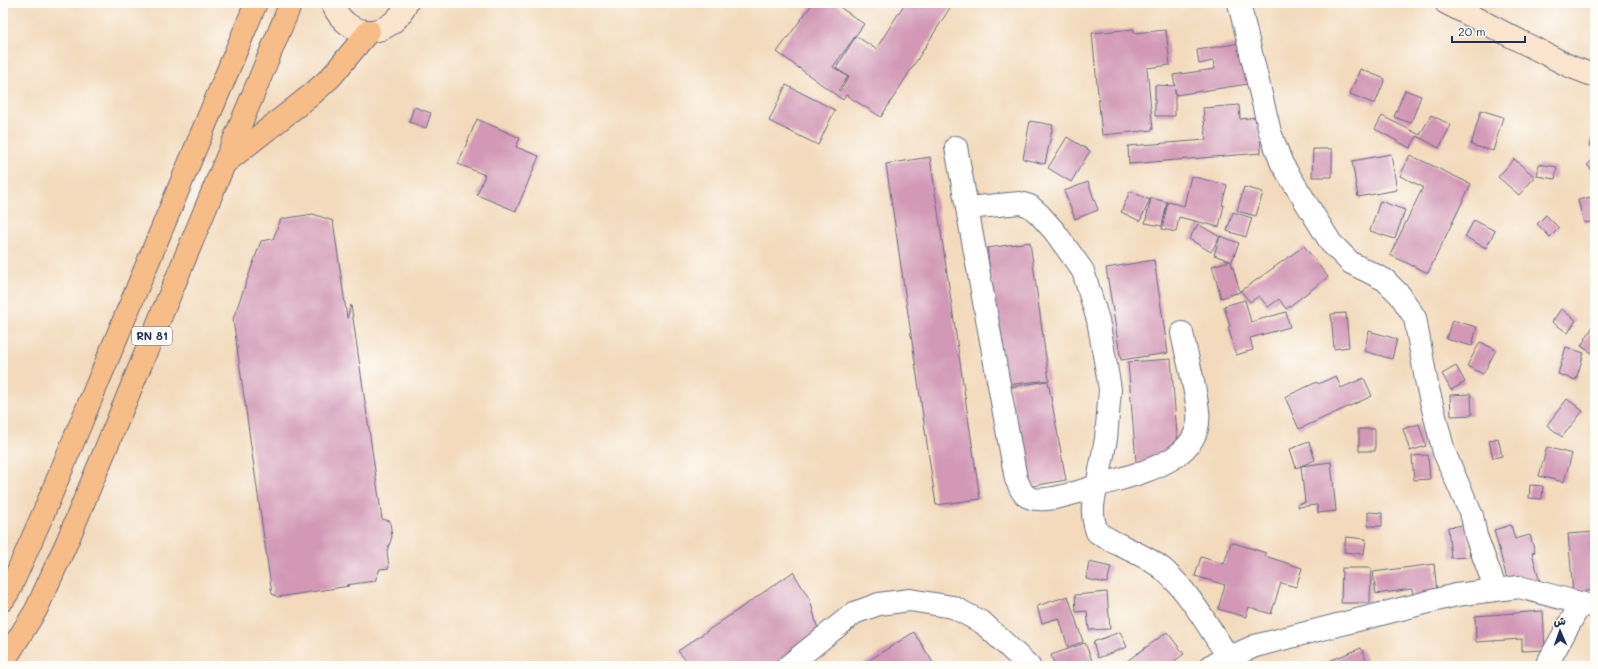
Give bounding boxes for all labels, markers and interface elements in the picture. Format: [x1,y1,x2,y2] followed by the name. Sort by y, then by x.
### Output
[1452,18,1525,44] scale bar
[1458,23,1486,39] text: 20 m
[132,327,172,345] road number: RN 81
[1540,611,1580,651] north arrow
[1553,613,1566,628] text: ش

